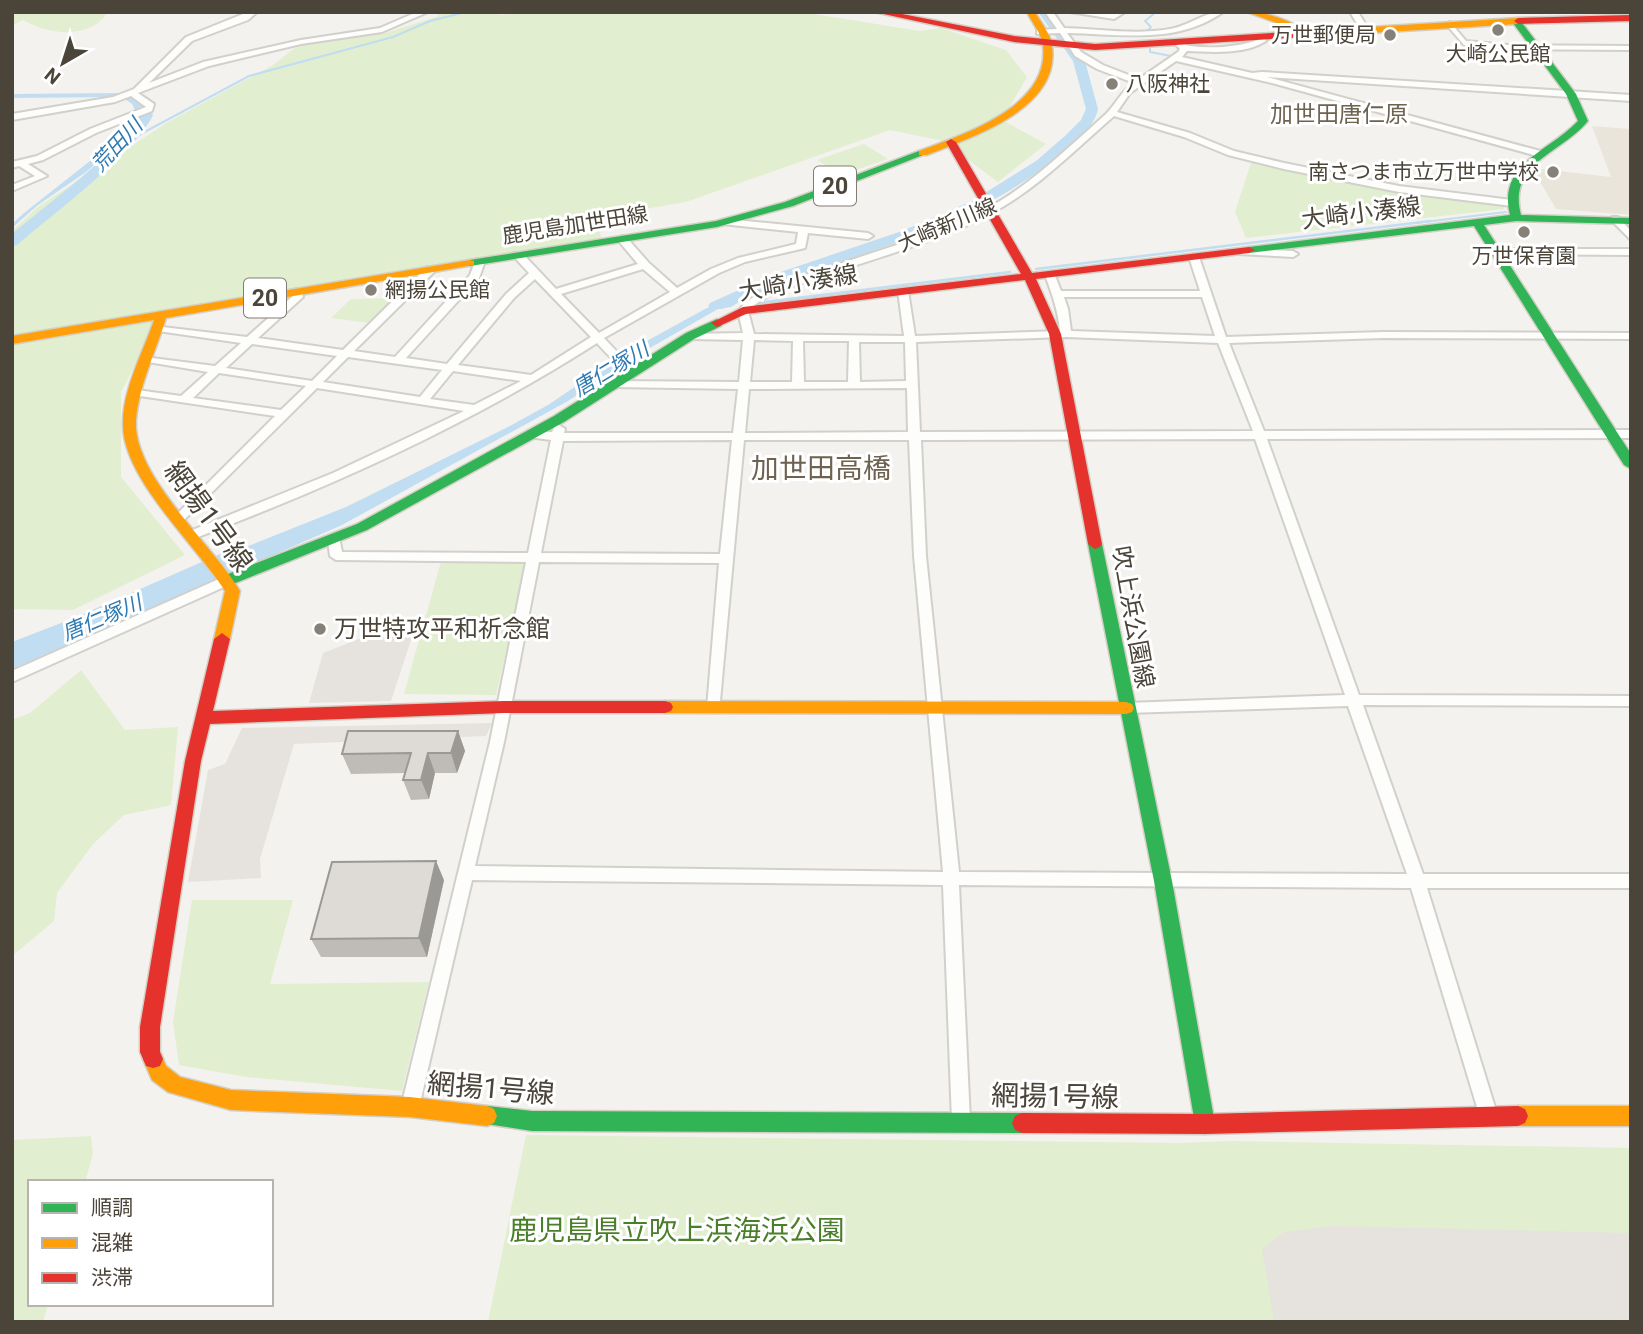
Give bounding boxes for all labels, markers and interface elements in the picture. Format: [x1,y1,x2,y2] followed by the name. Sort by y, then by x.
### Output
[1490,22,1506,38] marker: 大崎公民館
[1271,23,1376,47] place label: 万世郵便局
[1382,27,1398,43] marker: 万世郵便局
[28,28,98,98] north arrow
[1446,42,1551,66] place label: 大崎公民館
[40,63,65,89] text: N
[1126,72,1210,96] place label: 八阪神社
[1104,76,1120,92] marker: 八阪神社
[1270,101,1408,128] district label: 加世田唐仁原
[87,112,149,176] water label: 荒田川
[1308,160,1539,184] place label: 南さつま市立万世中学校
[1545,164,1561,180] marker: 南さつま市立万世中学校
[814,167,856,206] road number: 20
[1300,192,1422,234] street label: 大崎小湊線
[894,193,1000,257] street label: 大崎新川線
[501,202,649,248] street label: 鹿児島加世田線
[1516,224,1532,240] marker: 万世保育園
[1472,244,1577,268] place label: 万世保育園
[737,260,859,306] street label: 大崎小湊線
[244,278,286,318] road number: 20
[385,278,490,302] place label: 網揚公民館
[363,282,379,298] marker: 網揚公民館
[569,336,655,401] water label: 唐仁塚川
[751,452,891,485] district label: 加世田高橋
[158,455,259,578] street label: 網揚1号線
[1107,544,1159,690] street label: 吹上浜公園線
[59,590,147,645] water label: 唐仁塚川
[334,615,550,643] place label: 万世特攻平和祈念館
[312,621,328,637] marker: 万世特攻平和祈念館
[426,1066,556,1111] street label: 網揚1号線
[991,1079,1119,1114] street label: 網揚1号線
[28,1180,273,1306] legend
[91,1196,133,1220] text: 順調
[509,1214,845,1247] park label: 鹿児島県立吹上浜海浜公園
[91,1231,133,1255] text: 混雑
[91,1266,133,1290] text: 渋滞

